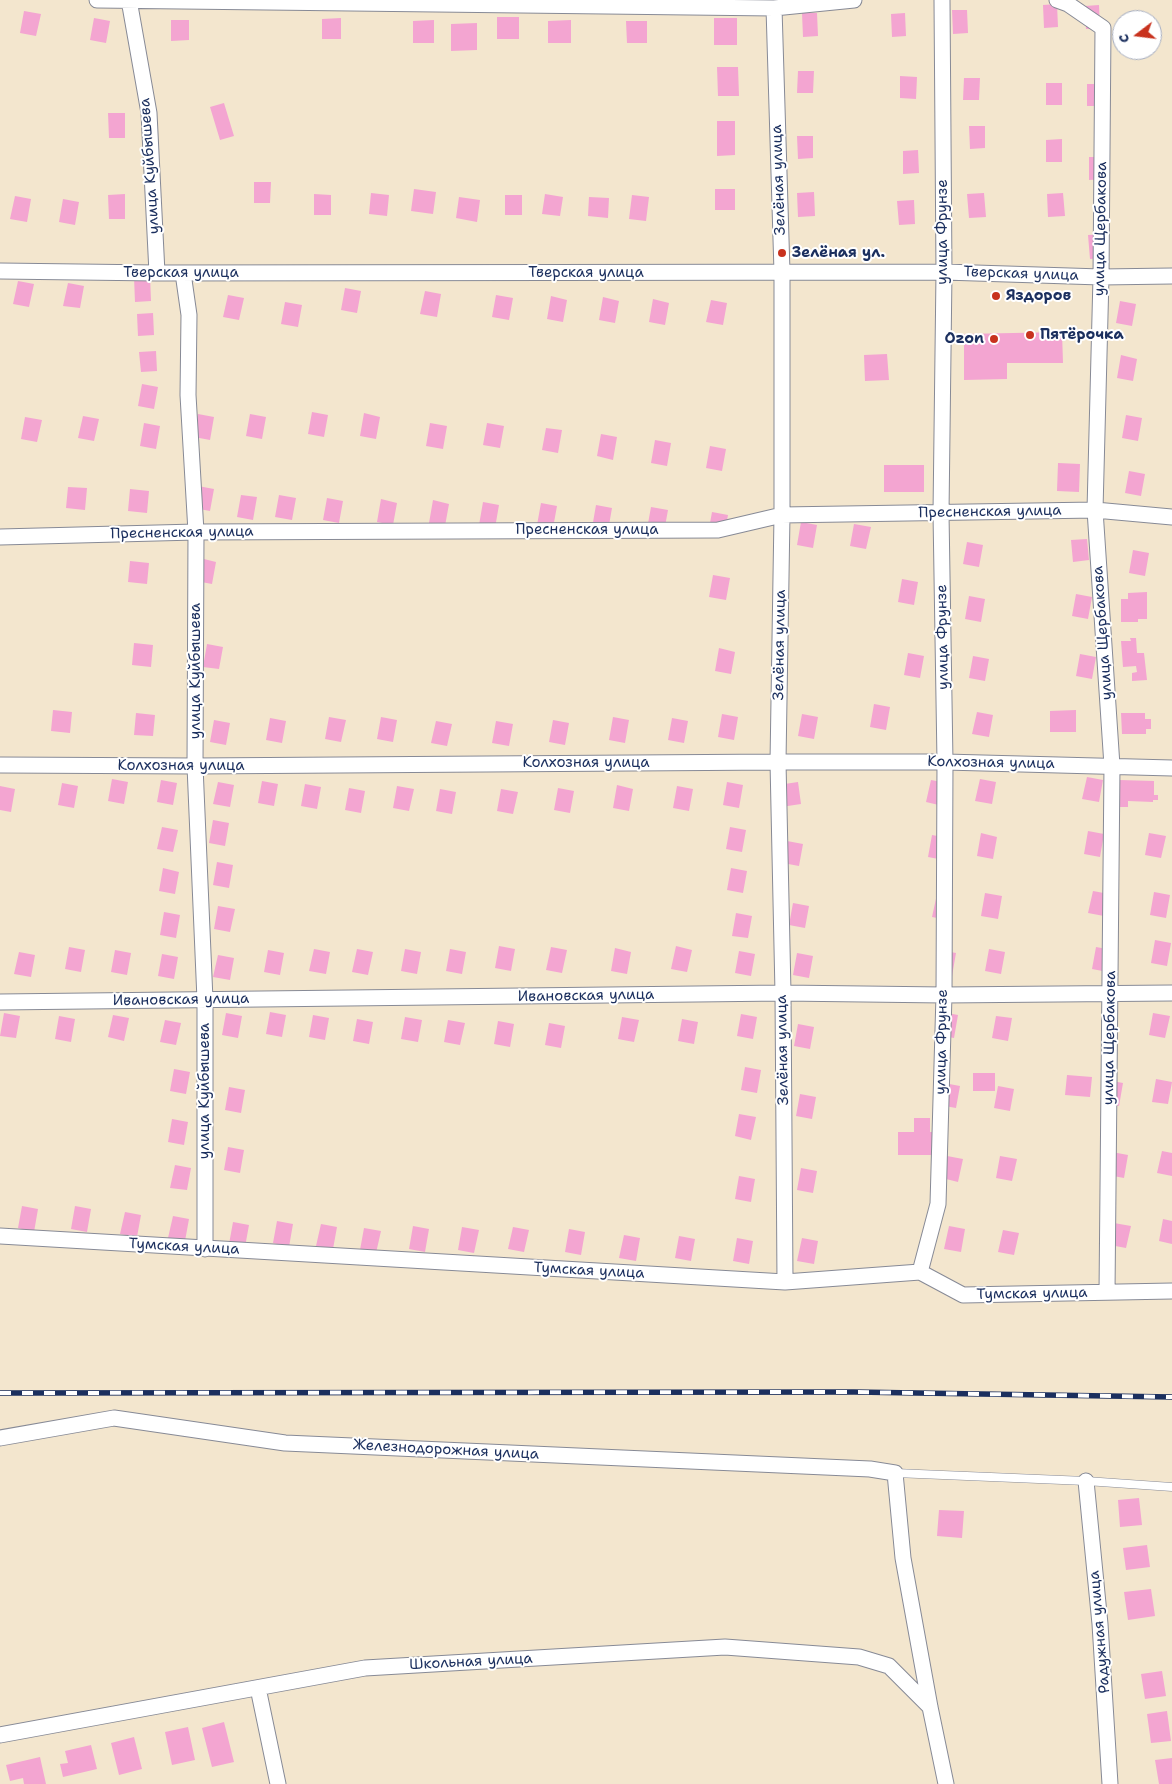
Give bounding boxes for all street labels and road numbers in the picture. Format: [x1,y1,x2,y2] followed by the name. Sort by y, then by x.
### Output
[136,97,164,235] street label: улица Куйбышева
[768,124,790,236] street label: Зелёная улица
[1091,162,1111,296] street label: улица Щербакова
[934,179,952,285] street label: улица Фрунзе
[963,263,1079,285] street label: Тверская улица
[123,264,239,282] street label: Тверская улица
[528,264,644,282] street label: Тверская улица
[918,502,1062,522] street label: Пресненская улица
[515,521,659,539] street label: Пресненская улица
[110,523,254,543] street label: Пресненская улица
[1089,565,1117,701] street label: улица Щербакова
[933,584,953,690] street label: улица Фрунзе
[770,589,790,701] street label: Зелёная улица
[187,603,205,739] street label: улица Куйбышева
[927,753,1055,773] street label: Колхозная улица
[522,754,650,772] street label: Колхозная улица
[117,757,245,775] street label: Колхозная улица
[1100,971,1120,1105] street label: улица Щербакова
[517,986,655,1006] street label: Ивановская улица
[932,989,952,1095] street label: улица Фрунзе
[112,990,250,1010] street label: Ивановская улица
[773,994,793,1106] street label: Зелёная улица
[196,1023,214,1159] street label: улица Куйбышева
[128,1235,240,1259] street label: Тумская улица
[533,1259,645,1283] street label: Тумская улица
[976,1284,1088,1304] street label: Тумская улица
[352,1436,540,1464] street label: Железнодорожная улица
[1086,1570,1114,1694] street label: Радужная улица
[409,1650,533,1674] street label: Школьная улица

